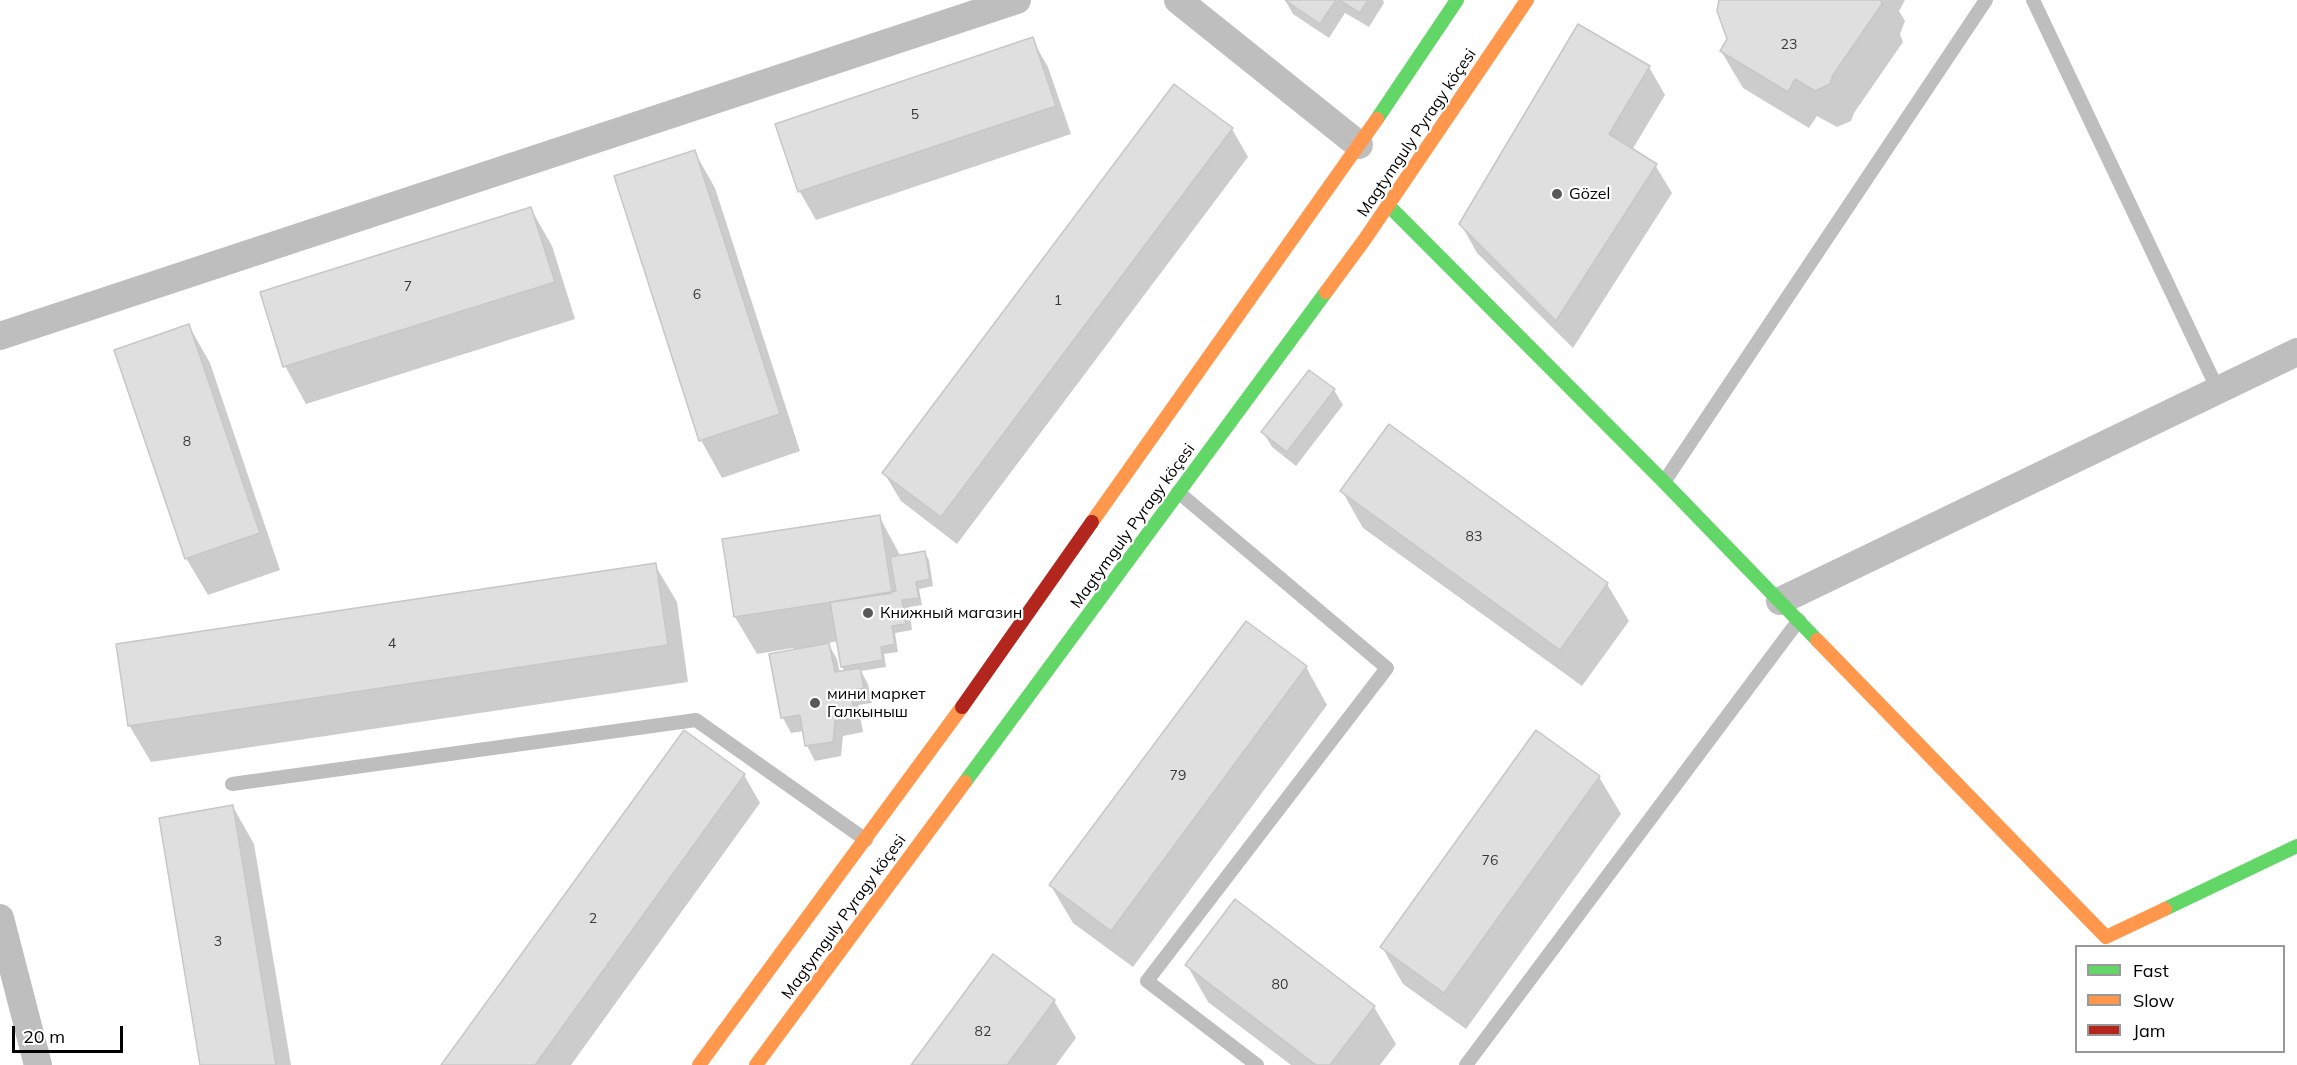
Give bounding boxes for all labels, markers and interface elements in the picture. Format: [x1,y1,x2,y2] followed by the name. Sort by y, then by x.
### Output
[1781,37,1797,53] house number: 23
[1354,45,1480,221] street label: Magtymguly Pyragy köçesi
[911,107,919,123] house number: 5
[1569,184,1610,204] place label: Gözel
[1550,187,1564,201] marker: Gözel
[404,279,412,295] house number: 7
[693,287,701,303] house number: 6
[1054,293,1062,309] house number: 1
[183,434,191,450] house number: 8
[1067,440,1199,612] street label: Magtymguly Pyragy köçesi
[1466,529,1482,545] house number: 83
[880,603,1022,623] place label: Книжный магазин
[861,606,875,620] marker: Книжный магазин
[388,636,396,652] house number: 4
[827,684,926,722] place label: мини маркет Галкыныш
[808,696,822,710] marker: мини маркет Галкыныш
[1170,768,1186,784] house number: 79
[778,831,910,1003] street label: Magtymguly Pyragy köçesi
[1482,853,1498,869] house number: 76
[589,911,597,927] house number: 2
[214,934,222,950] house number: 3
[2075,945,2285,1053] legend
[2133,959,2169,982] text: Fast
[1272,977,1288,993] house number: 80
[2133,989,2174,1012] text: Slow
[15,1014,126,1052] scale bar
[2133,1019,2166,1042] text: Jam
[975,1024,991,1040] house number: 82
[23,1025,65,1048] text: 20 m

